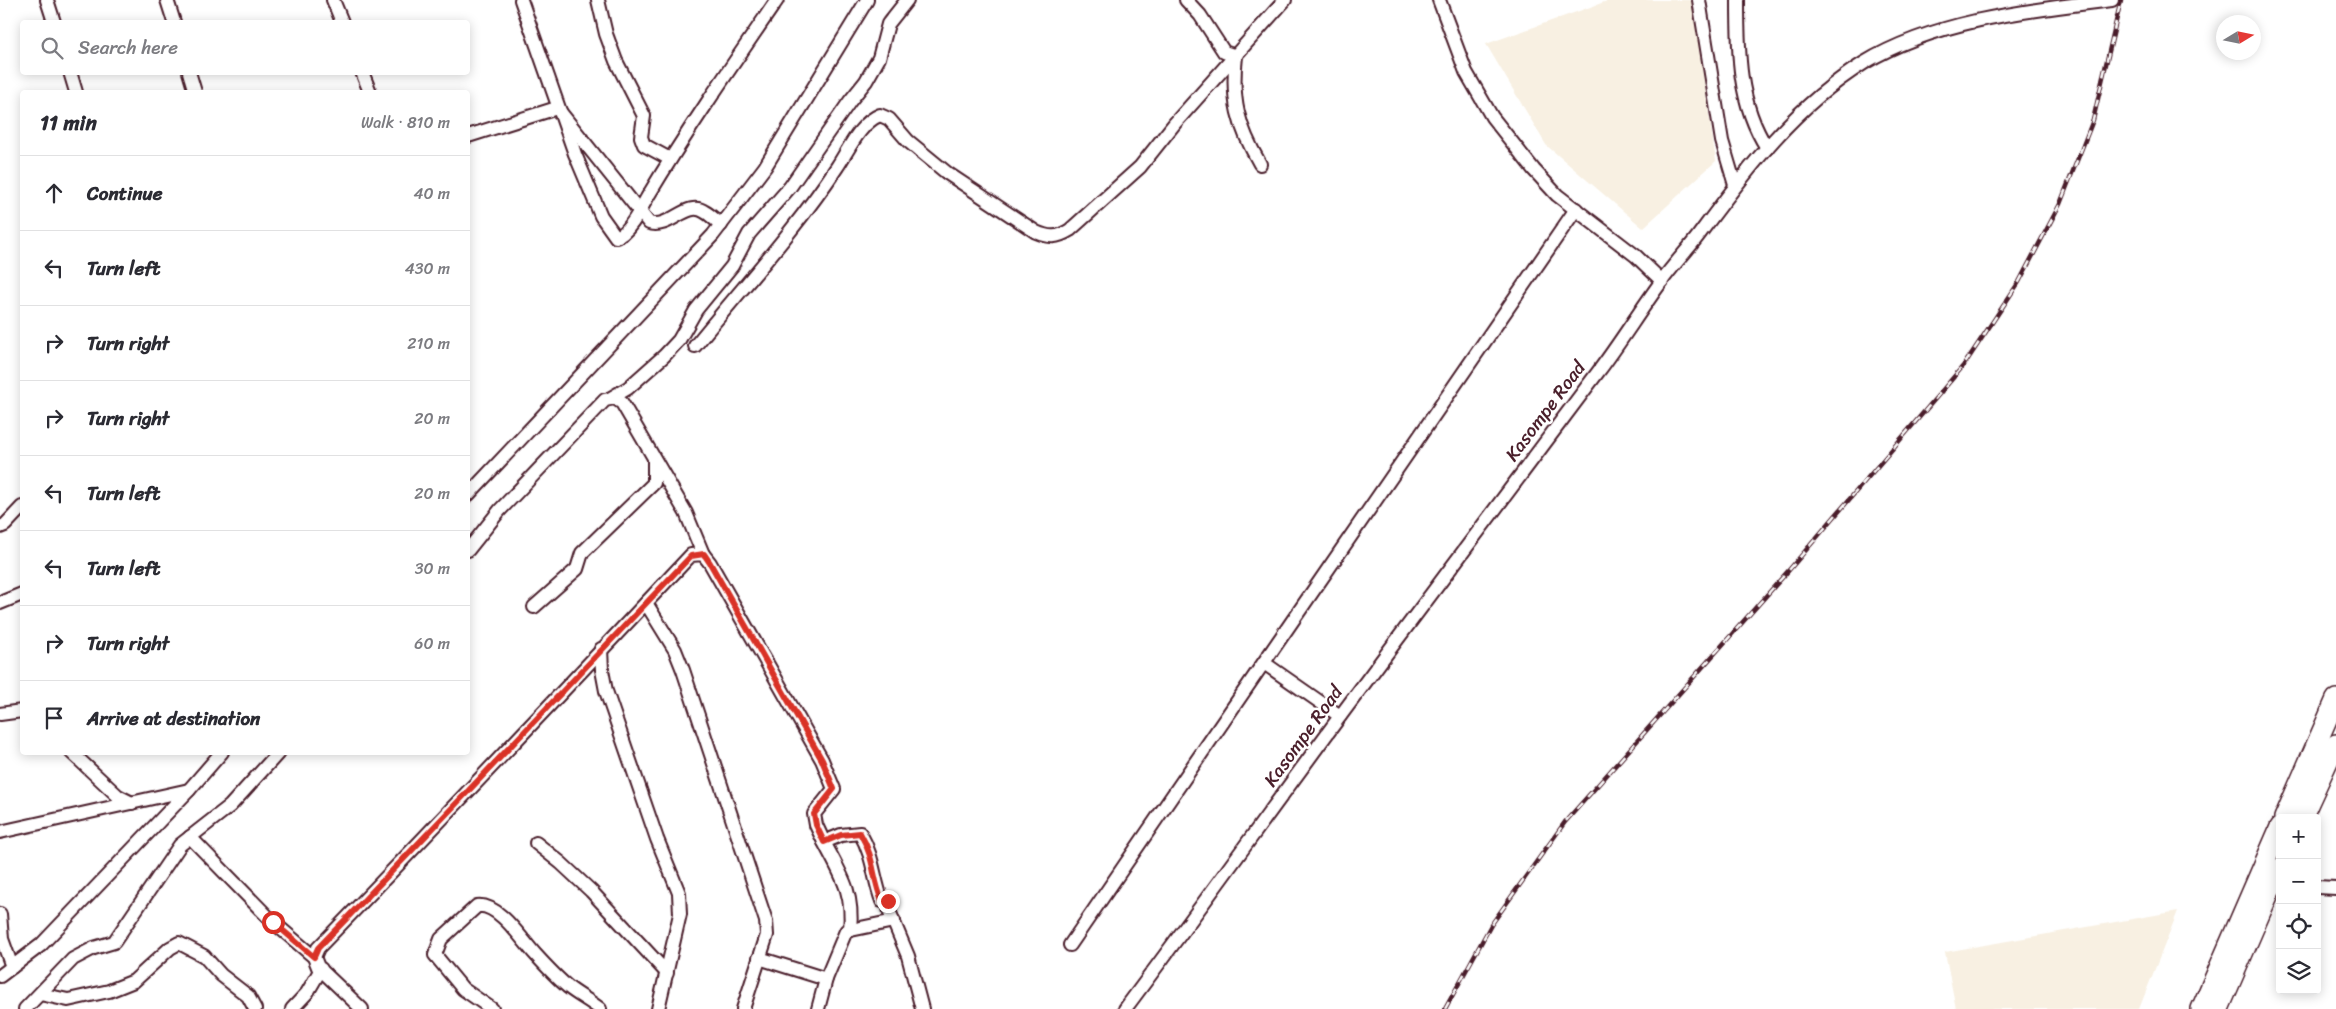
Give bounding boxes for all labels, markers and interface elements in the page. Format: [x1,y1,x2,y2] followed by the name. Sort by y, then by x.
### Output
[2216,15,2261,60] north arrow
[20,20,470,75] search box
[78,31,178,64] text: Search here
[38,34,66,62] icon: search
[40,104,97,142] text: 11 min
[361,108,450,137] text: Walk · 810 m
[87,177,163,210] text: Continue
[40,179,68,207] icon: ahead
[413,179,450,208] text: 40 m
[87,252,160,285] text: Turn left
[40,254,68,282] icon: left
[405,254,450,283] text: 430 m
[87,327,169,360] text: Turn right
[40,329,68,357] icon: right
[407,329,450,358] text: 210 m
[1496,352,1595,468] street label: Kasompe Road
[87,402,169,435] text: Turn right
[40,404,68,432] icon: right
[414,404,450,433] text: 20 m
[87,477,160,510] text: Turn left
[40,479,68,507] icon: left
[414,479,450,508] text: 20 m
[87,552,160,585] text: Turn left
[40,554,68,582] icon: left
[415,554,450,583] text: 30 m
[87,627,169,660] text: Turn right
[40,629,68,657] icon: right
[414,629,450,658] text: 60 m
[1255,677,1352,794] street label: Kasompe Road
[87,702,260,735] text: Arrive at destination
[40,704,68,732] icon: arrive
[2276,814,2321,994] map controls
[2276,814,2321,859] button: +
[2276,859,2321,904] button: −
[877,890,900,913] route end
[2276,904,2321,949] button: locate
[262,911,285,934] route start
[2276,949,2321,994] button: layers

